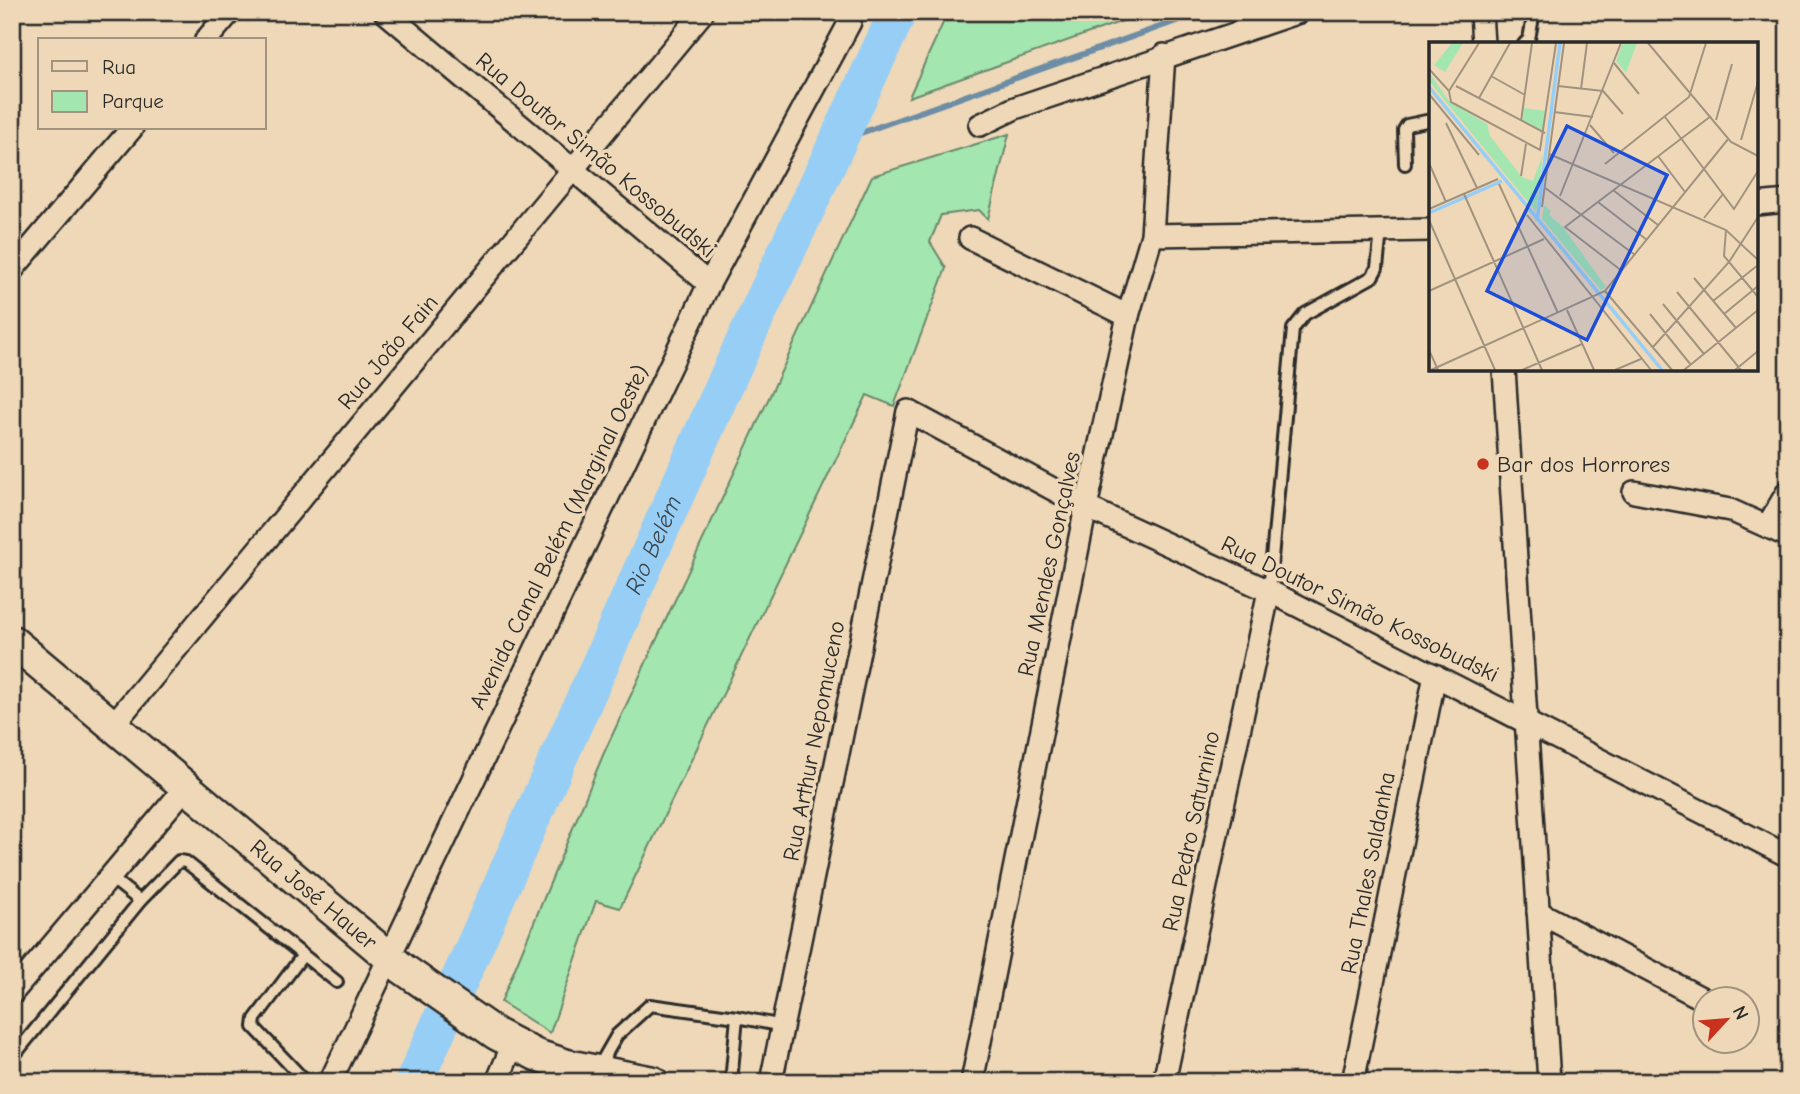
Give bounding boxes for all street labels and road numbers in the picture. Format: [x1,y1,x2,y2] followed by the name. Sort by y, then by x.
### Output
[470,47,722,263] street label: Rua Doutor Simão Kossobudski
[332,289,444,415] street label: Rua João Fain
[464,360,654,714] street label: Avenida Canal Belém (Marginal Oeste)
[1012,449,1086,679] street label: Rua Mendes Gonçalves
[1217,530,1503,688] street label: Rua Doutor Simão Kossobudski
[777,619,851,863] street label: Rua Arthur Nepomuceno
[1157,728,1225,934] street label: Rua Pedro Saturnino
[1335,770,1401,976] street label: Rua Thales Saldanha
[245,833,383,956] street label: Rua José Hauer

